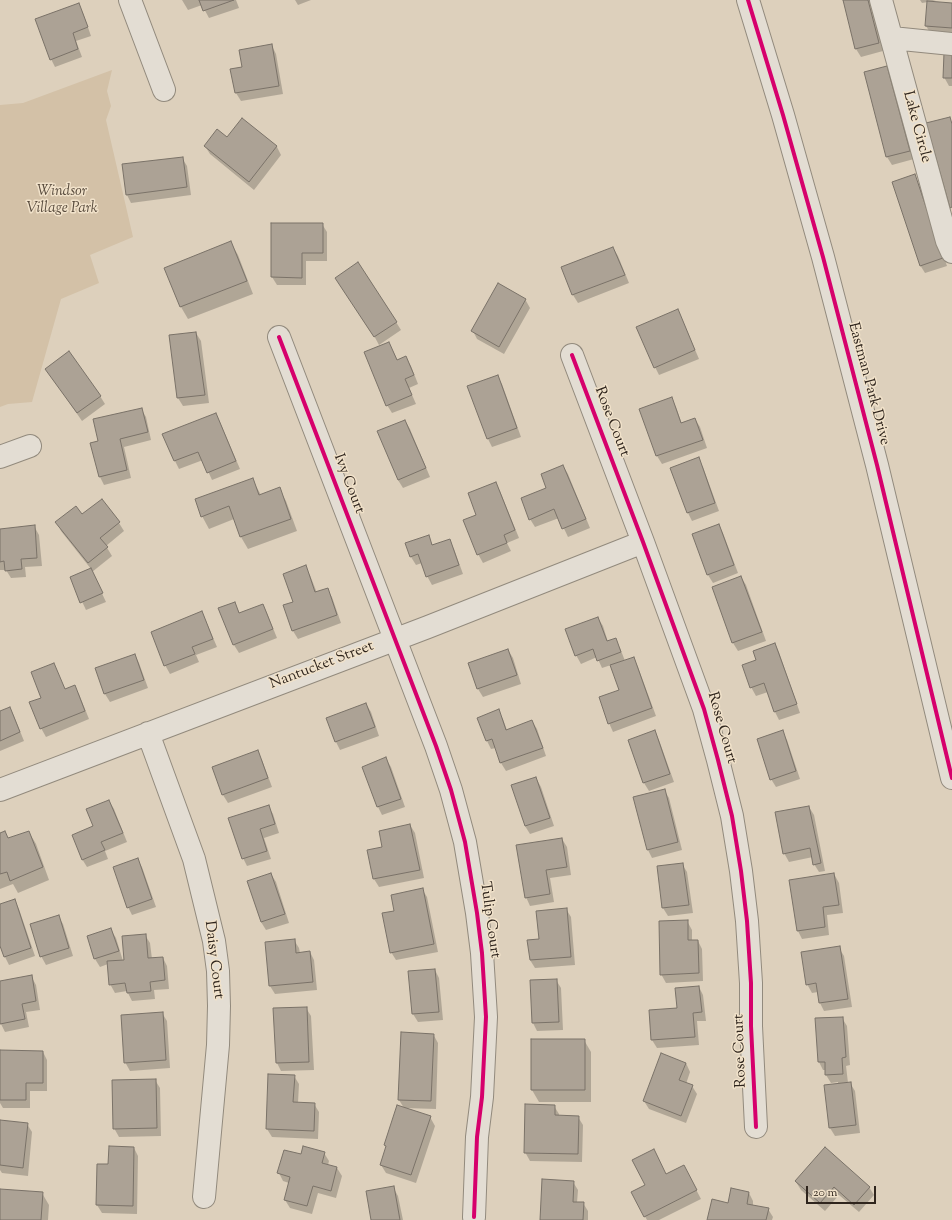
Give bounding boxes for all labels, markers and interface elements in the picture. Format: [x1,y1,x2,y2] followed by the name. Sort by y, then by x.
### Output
[898,89,934,165] street label: Lake Circle
[26,183,98,218] park label: Windsor Village Park
[843,321,893,447] street label: Eastman Park Drive
[589,384,633,460] street label: Rose Court
[328,452,368,516] street label: Ivy Court
[267,638,377,694] street label: Nantucket Street
[702,690,740,766] street label: Rose Court
[475,881,503,959] street label: Tulip Court
[199,920,227,1000] street label: Daisy Court
[731,1014,751,1088] street label: Rose Court
[808,1178,878,1204] scale bar
[813,1184,837,1202] text: 20 m

